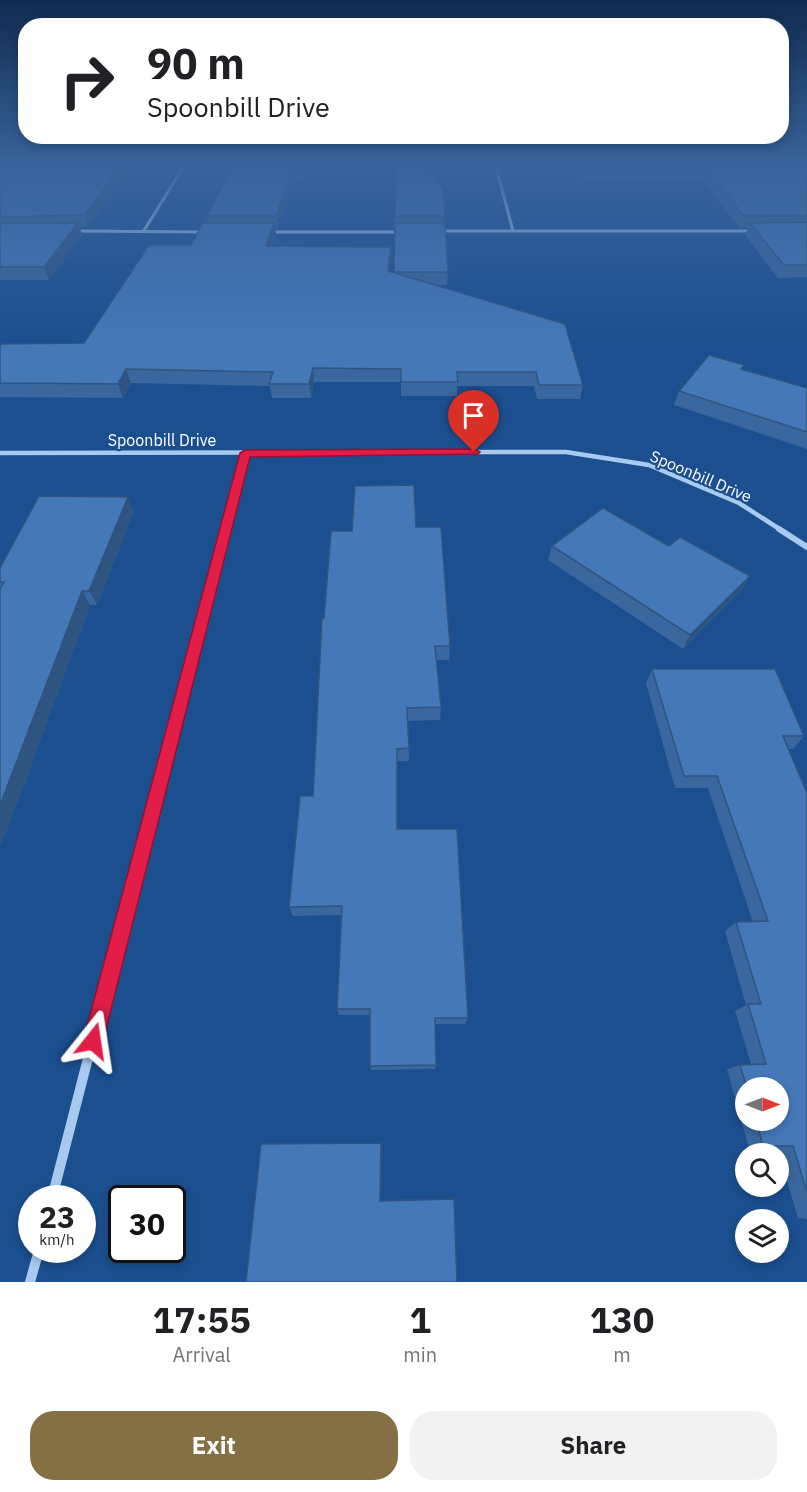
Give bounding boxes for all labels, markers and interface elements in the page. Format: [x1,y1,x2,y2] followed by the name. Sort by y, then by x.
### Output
[147,36,245,91] text: 90 m
[48,42,126,120] icon: right
[147,89,330,124] text: Spoonbill Drive
[448,390,499,452] pin
[457,399,490,432] icon: arrive
[108,430,216,450] street label: Spoonbill Drive
[647,446,755,506] street label: Spoonbill Drive
[61,1009,125,1073] position arrow
[735,1077,789,1131] north arrow
[735,1077,789,1263] map controls
[735,1143,789,1197] button: search
[108,1185,186,1263] speed limit sign: 30
[39,1197,75,1236] text: 23
[735,1209,789,1263] button: layers
[39,1230,75,1249] text: km/h
[153,1296,251,1343] text: 17:55
[409,1296,431,1343] text: 1
[590,1296,654,1343] text: 130
[173,1341,231,1368] text: Arrival
[403,1341,437,1368] text: min
[613,1341,631,1368] text: m
[30,1411,398,1480] button: Exit
[410,1411,777,1480] button: Share

